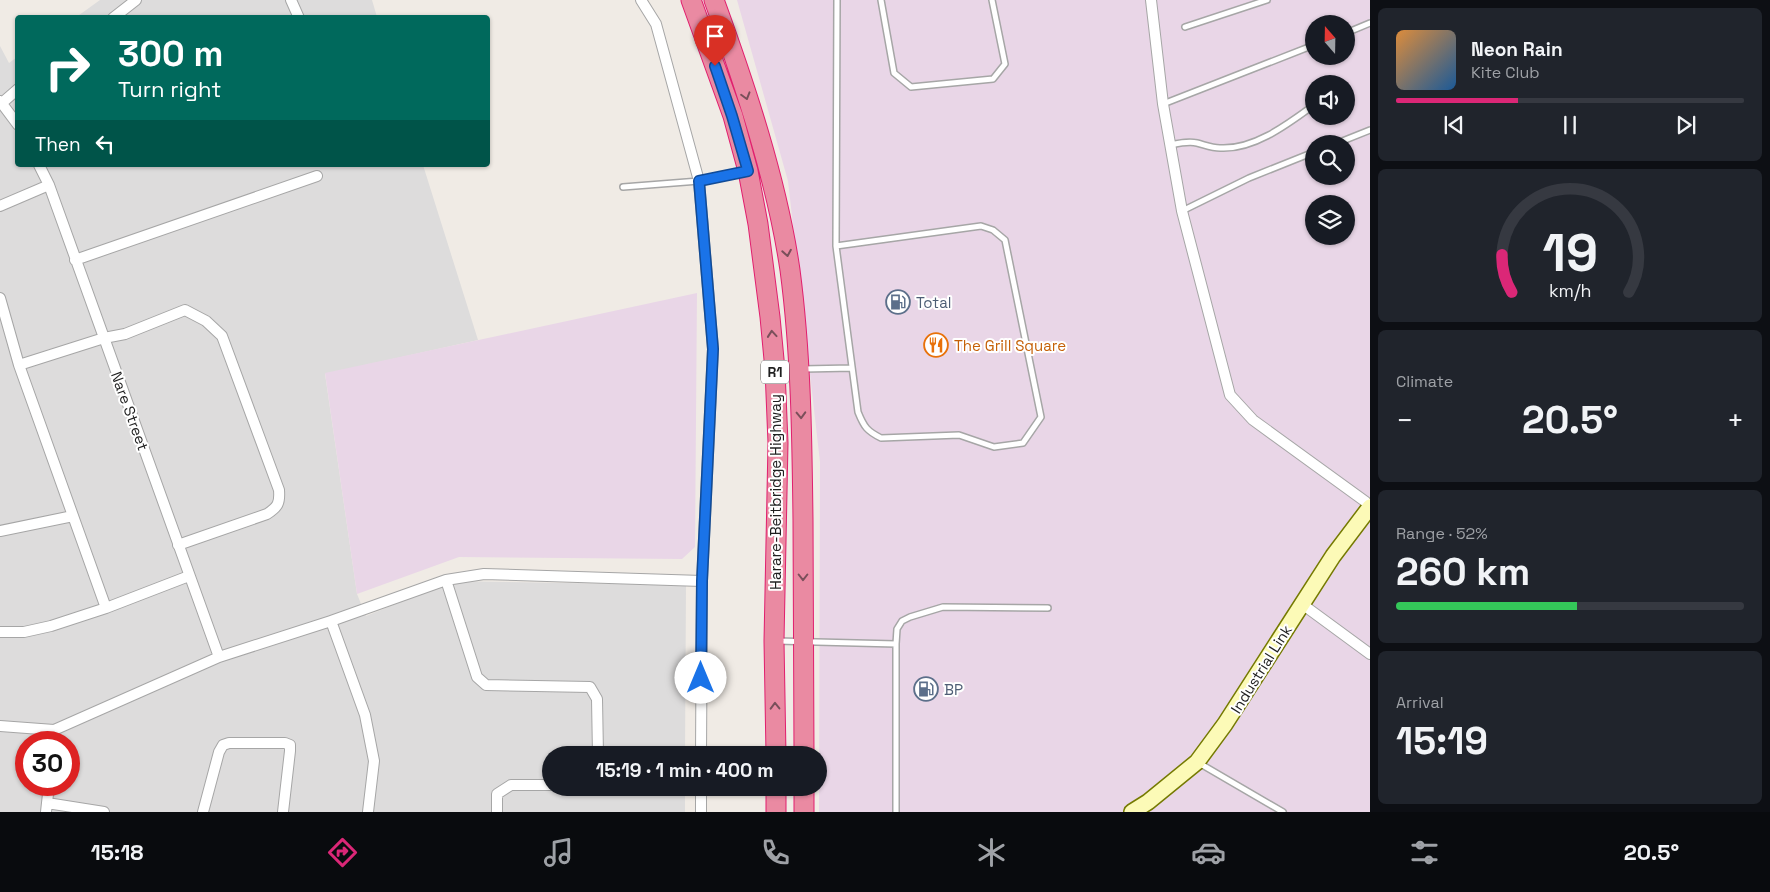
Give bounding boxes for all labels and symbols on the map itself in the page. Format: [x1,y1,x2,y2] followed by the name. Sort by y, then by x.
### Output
[694,15,736,66] pin
[1305,15,1355,65] north arrow
[741,91,751,100] one-way arrow
[781,249,791,258] one-way arrow
[885,289,911,315] fuel station icon: Total
[916,293,951,312] place label: Total
[767,330,778,338] one-way arrow
[923,332,949,358] restaurant icon: The Grill Square
[954,336,1066,355] place label: The Grill Square
[761,361,789,384] road number: R1
[107,369,153,453] street label: Nare Street
[766,394,785,590] street label: Harare-Beitbridge Highway
[795,411,806,419] one-way arrow
[798,574,808,582] one-way arrow
[1226,621,1296,717] street label: Industrial Link
[674,651,726,703] position arrow
[913,676,939,702] fuel station icon: BP
[944,680,963,699] place label: BP
[770,702,780,710] one-way arrow
[15,731,80,796] speed limit sign: 30

